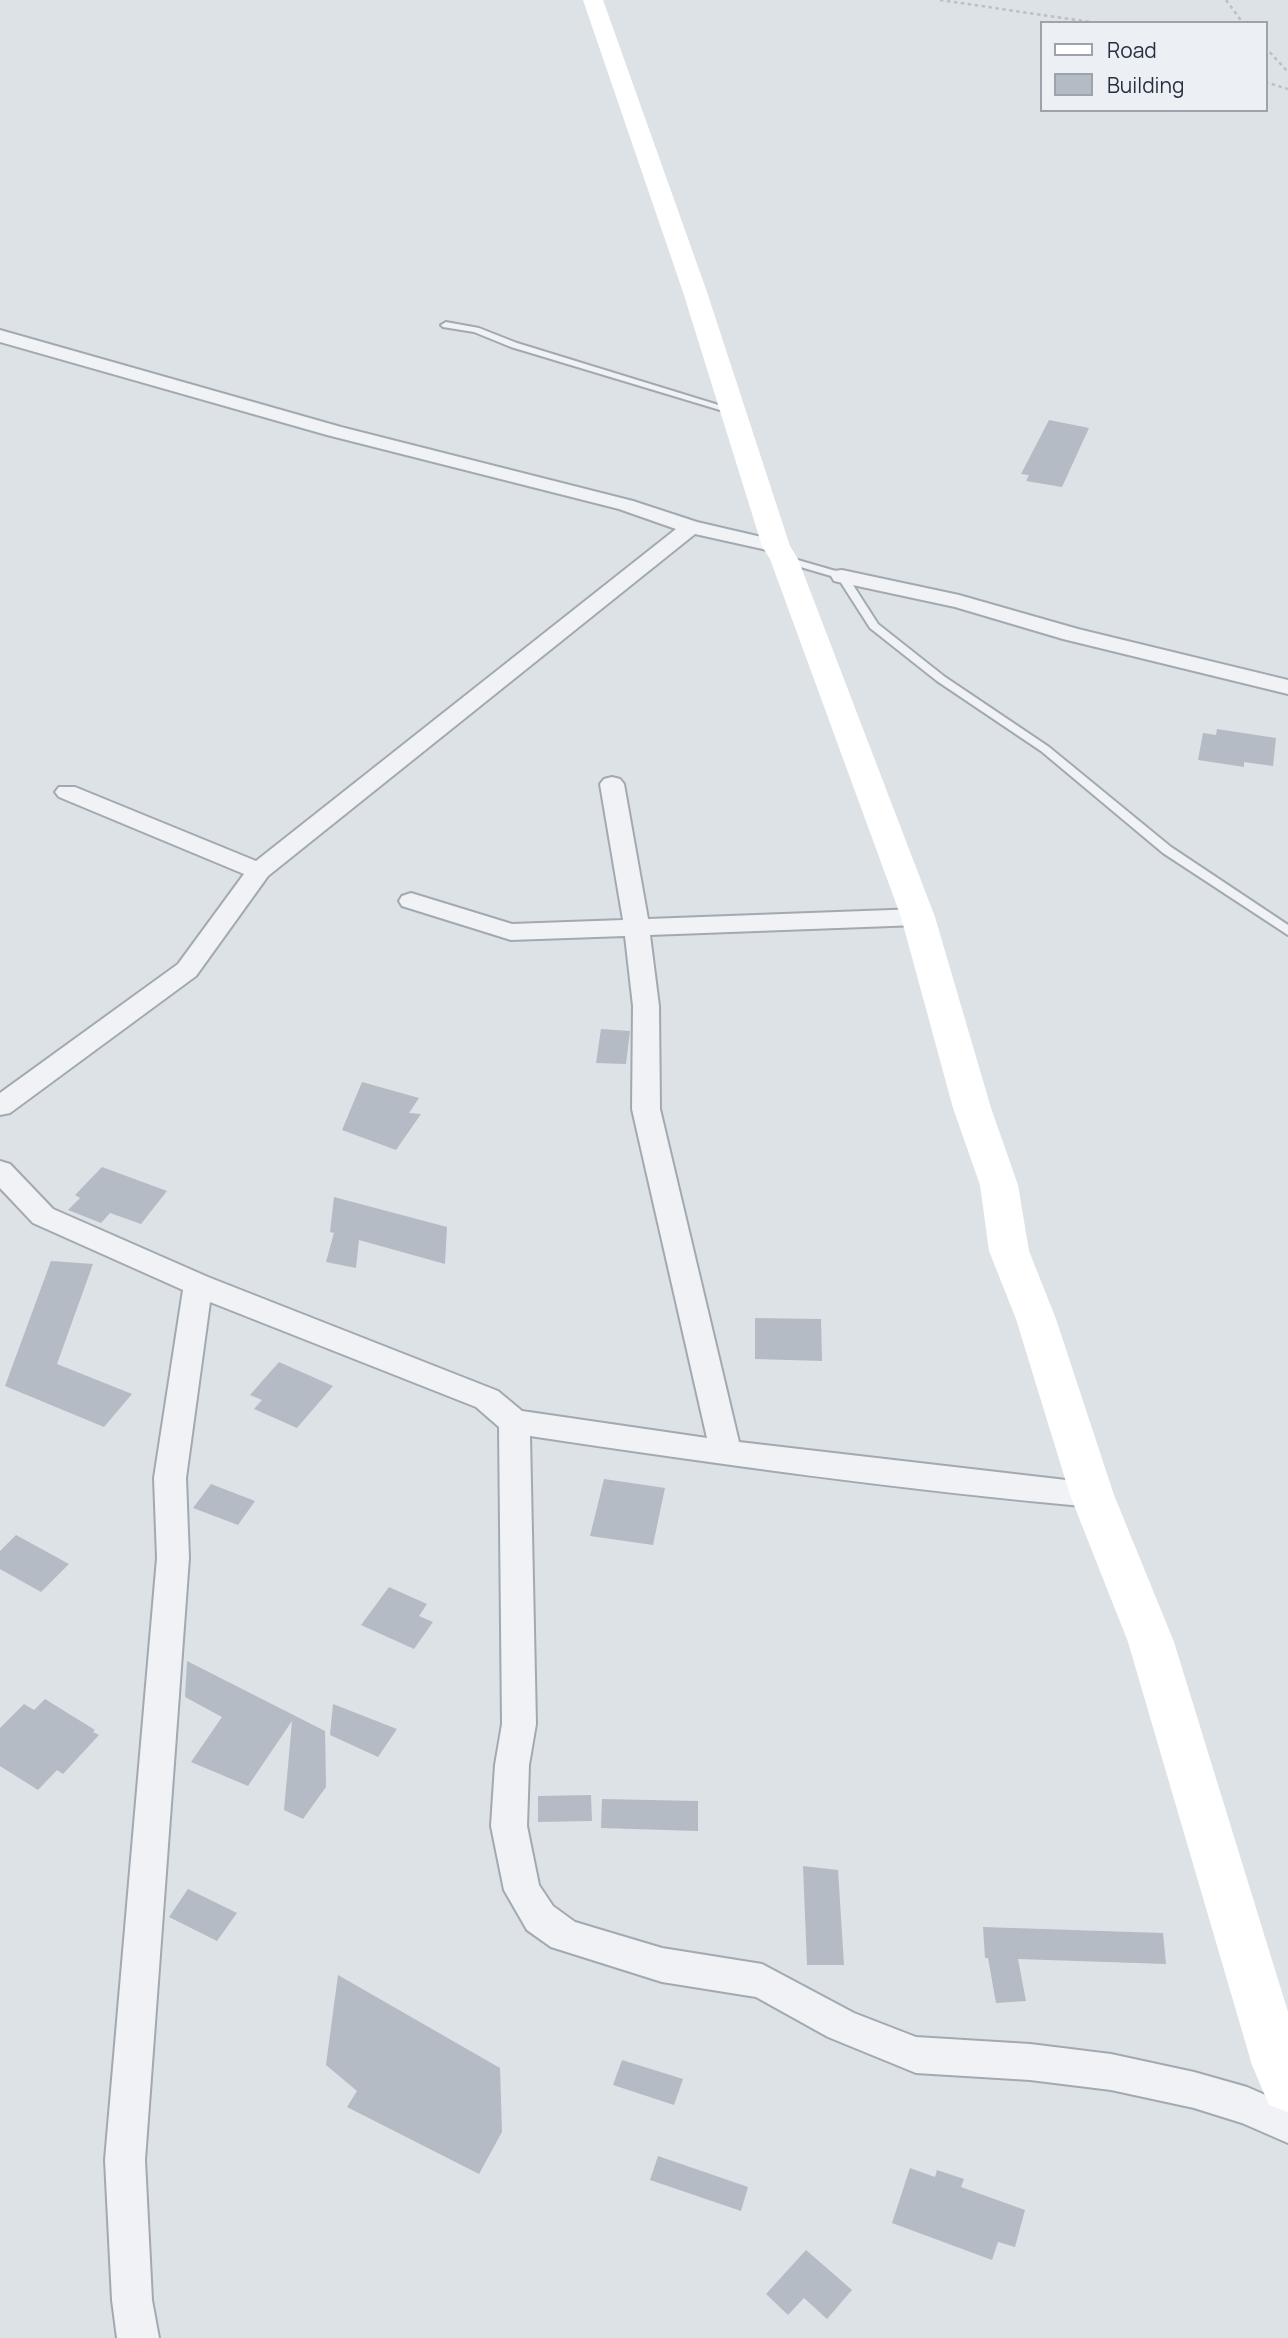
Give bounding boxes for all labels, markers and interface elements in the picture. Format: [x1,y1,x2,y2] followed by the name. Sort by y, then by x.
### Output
[1040,21,1267,112] legend
[1107,36,1157,64] text: Road
[1107,71,1184,99] text: Building

